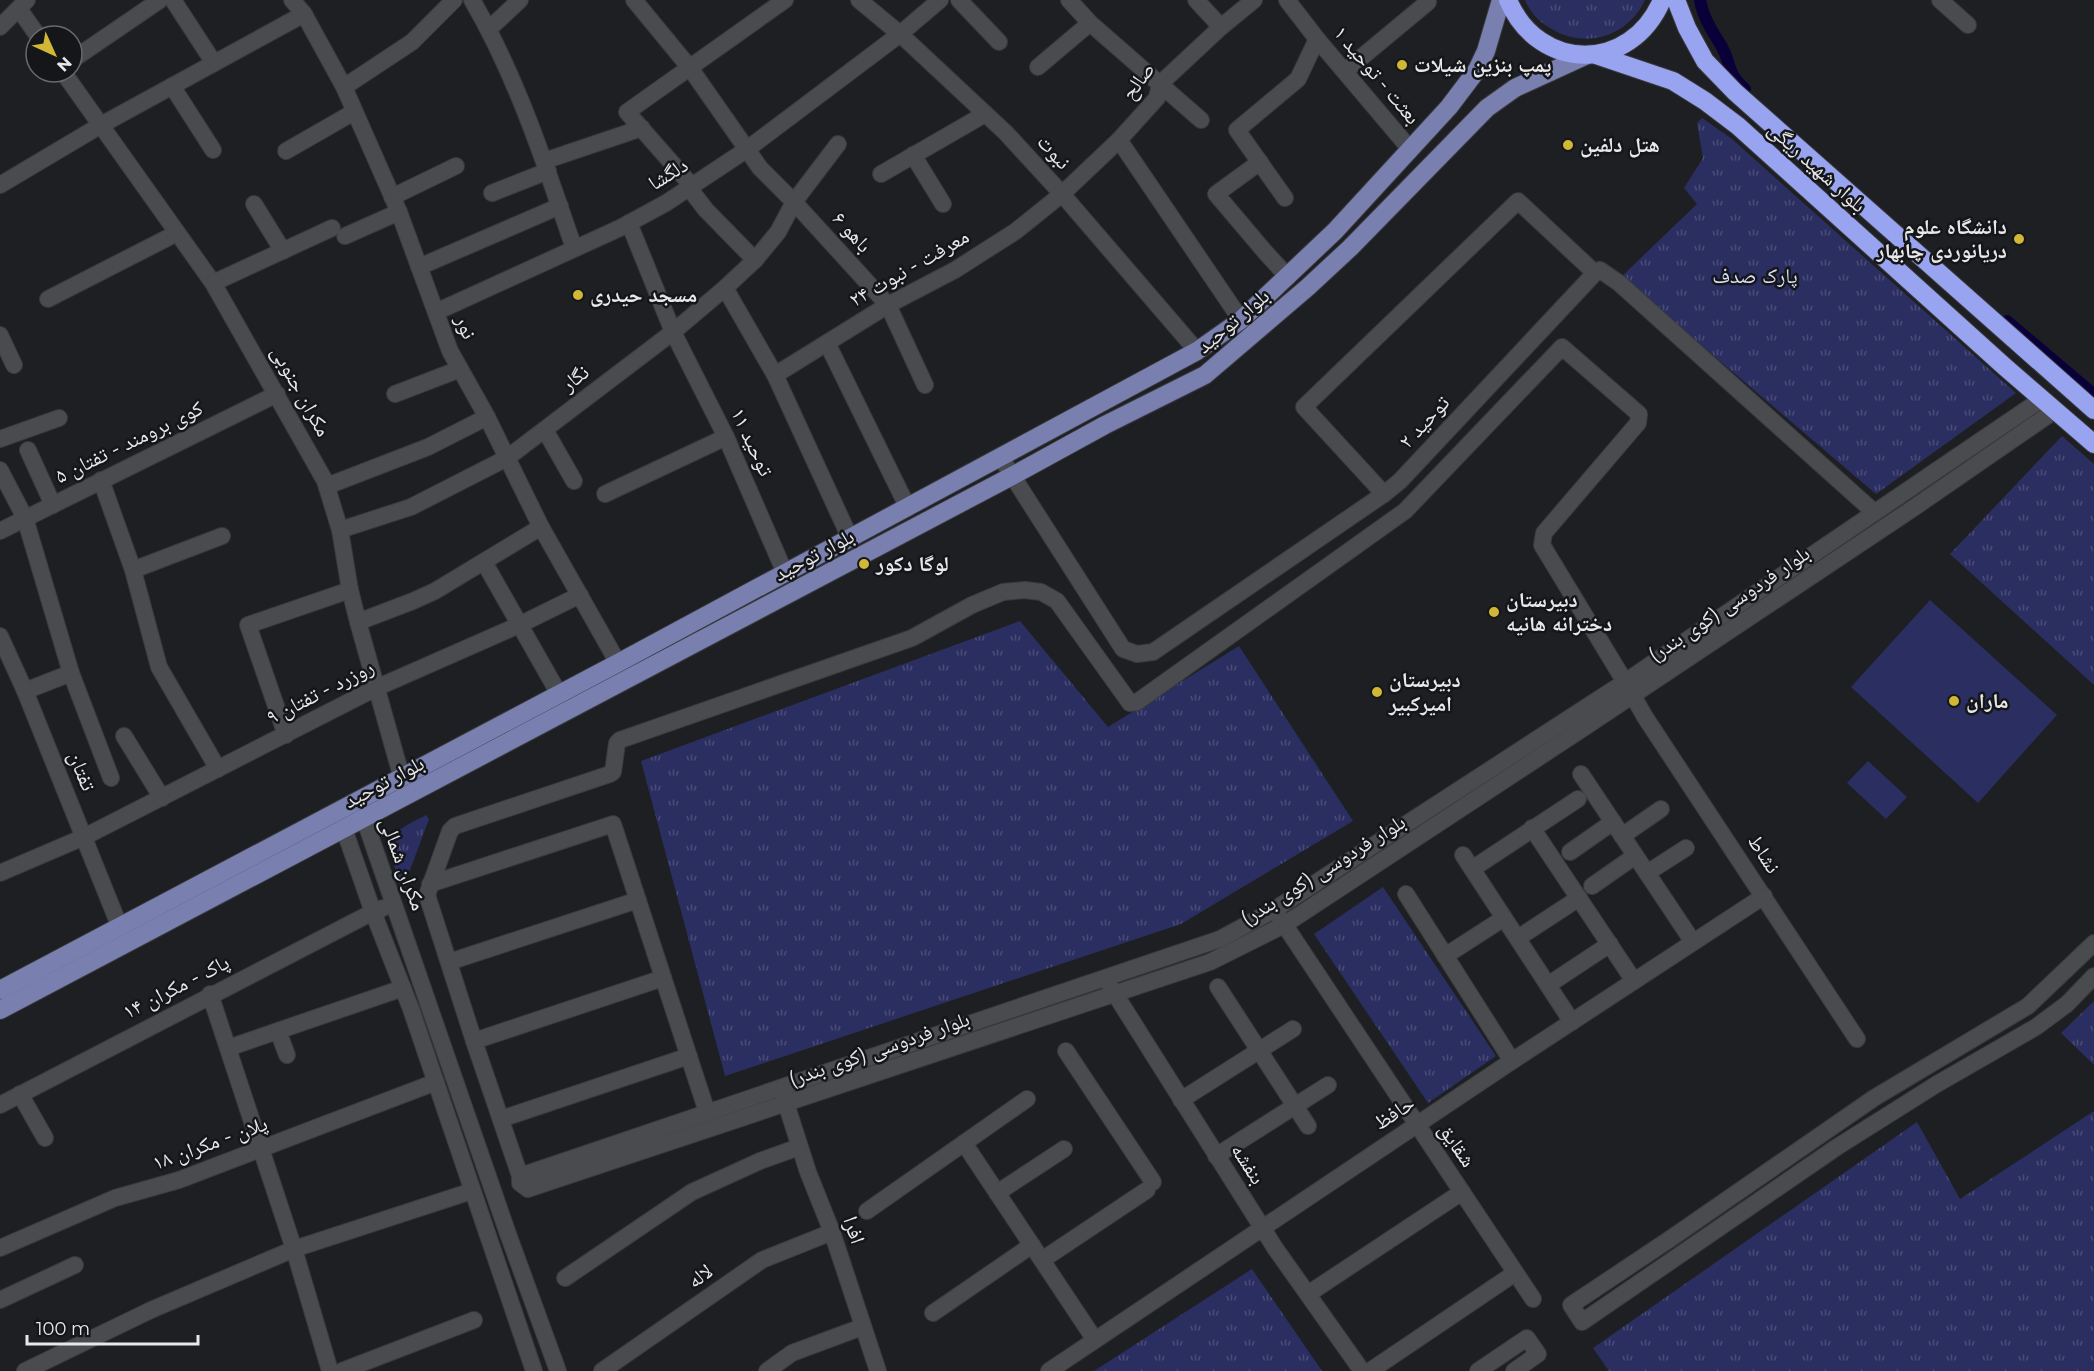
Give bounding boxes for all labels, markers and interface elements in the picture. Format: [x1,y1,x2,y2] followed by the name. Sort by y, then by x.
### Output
[1329,20,1426,129] street label: بعثت - توحید ۱
[24,24,84,84] north arrow
[1414,52,1551,78] place label: پمپ بنزین شیلات
[53,53,76,76] text: N
[1116,57,1160,105] street label: صالح
[1395,58,1409,72] marker: پمپ بنزین شیلات
[1762,116,1872,218] street label: بلوار شهید ریگی
[1032,129,1076,174] street label: نبوت
[1580,132,1660,158] place label: هتل دلفین
[1561,138,1575,152] marker: هتل دلفین
[643,152,692,195] street label: دلگشا
[828,206,877,257] street label: باهو ۶
[1876,214,2007,263] place label: دانشگاه علوم دریانوردی چابهار
[844,223,973,312] street label: معرفت - نبوت ۲۴
[2012,232,2026,246] marker: دانشگاه علوم دریانوردی چابهار
[1712,263,1798,288] park label: پارک صدف
[590,282,697,307] place label: مسجد حیدری
[1191,283,1274,358] street label: بلوار توحید
[571,288,585,302] marker: مسجد حیدری
[450,310,482,342] street label: نور
[265,341,337,441] street label: مکران جنوبی
[555,359,594,397] street label: نگار
[1393,390,1454,453] street label: توحید ۲
[51,395,207,488] street label: کوی برومند - تفتان ۵
[726,404,779,480] street label: توحید ۱۱
[769,523,858,586] street label: بلوار توحید
[1643,540,1815,668] street label: بلوار فردوسی (کوی بندر)
[875,551,949,576] place label: لوگا دکور
[857,557,871,571] marker: لوگا دکور
[1506,587,1612,636] place label: دبیرستان دخترانه هانیه
[1487,605,1501,619] marker: دبیرستان دخترانه هانیه
[262,654,378,729] street label: روزرد - تفتان ۹
[1388,667,1461,716] place label: دبیرستان امیرکبیر
[1370,685,1384,699] marker: دبیرستان امیرکبیر
[1966,688,2009,713] place label: ماران
[1947,694,1961,708] marker: ماران
[63,747,102,794] street label: تفتان
[339,750,428,813] street label: بلوار توحید
[1236,809,1410,931] street label: بلوار فردوسی (کوی بندر)
[374,814,432,914] street label: مکران شمالی
[1743,830,1786,878] street label: نشاط
[118,949,233,1024] street label: پاک - مکران ۱۴
[785,1006,973,1092] street label: بلوار فردوسی (کوی بندر)
[1369,1090,1419,1135] street label: حافظ
[149,1110,271,1175] street label: پلان - مکران ۱۸
[1433,1118,1481,1172] street label: شقایق
[1226,1139,1271,1189] street label: بنفشه
[838,1213,871,1247] street label: افرا
[682,1258,717,1293] street label: لاله
[27,1308,198,1346] scale bar
[36,1318,90,1340] text: 100 m

